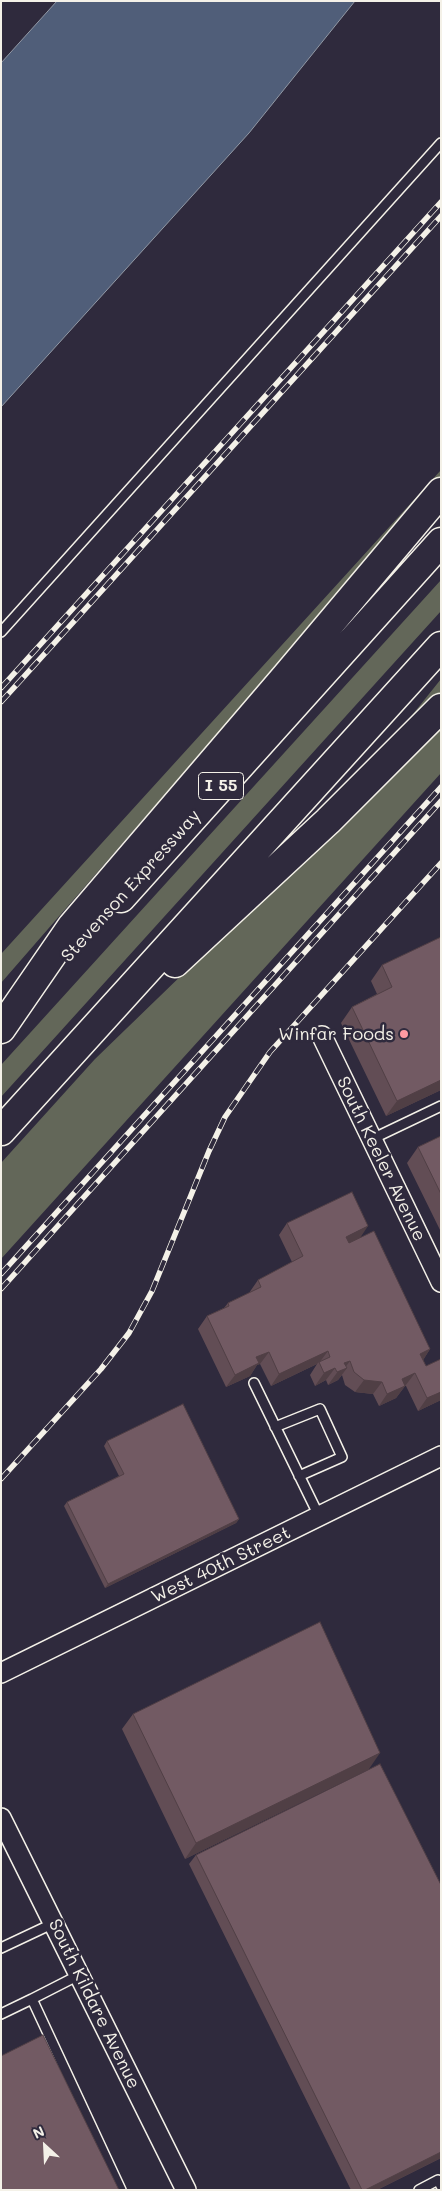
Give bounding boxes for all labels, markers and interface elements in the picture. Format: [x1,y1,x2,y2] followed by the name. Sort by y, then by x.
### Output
[198,772,244,799] road number: I 55
[57,805,205,967] street label: Stevenson Expressway
[278,1023,394,1045] place label: Winfar Foods
[398,1028,410,1040] marker: Winfar Foods
[332,1073,430,1245] street label: South Keeler Avenue
[148,1522,294,1608] street label: West 40th Street
[43,1916,145,2092] street label: South Kildare Avenue
[20,2121,70,2171] north arrow
[30,2121,47,2143] text: N

